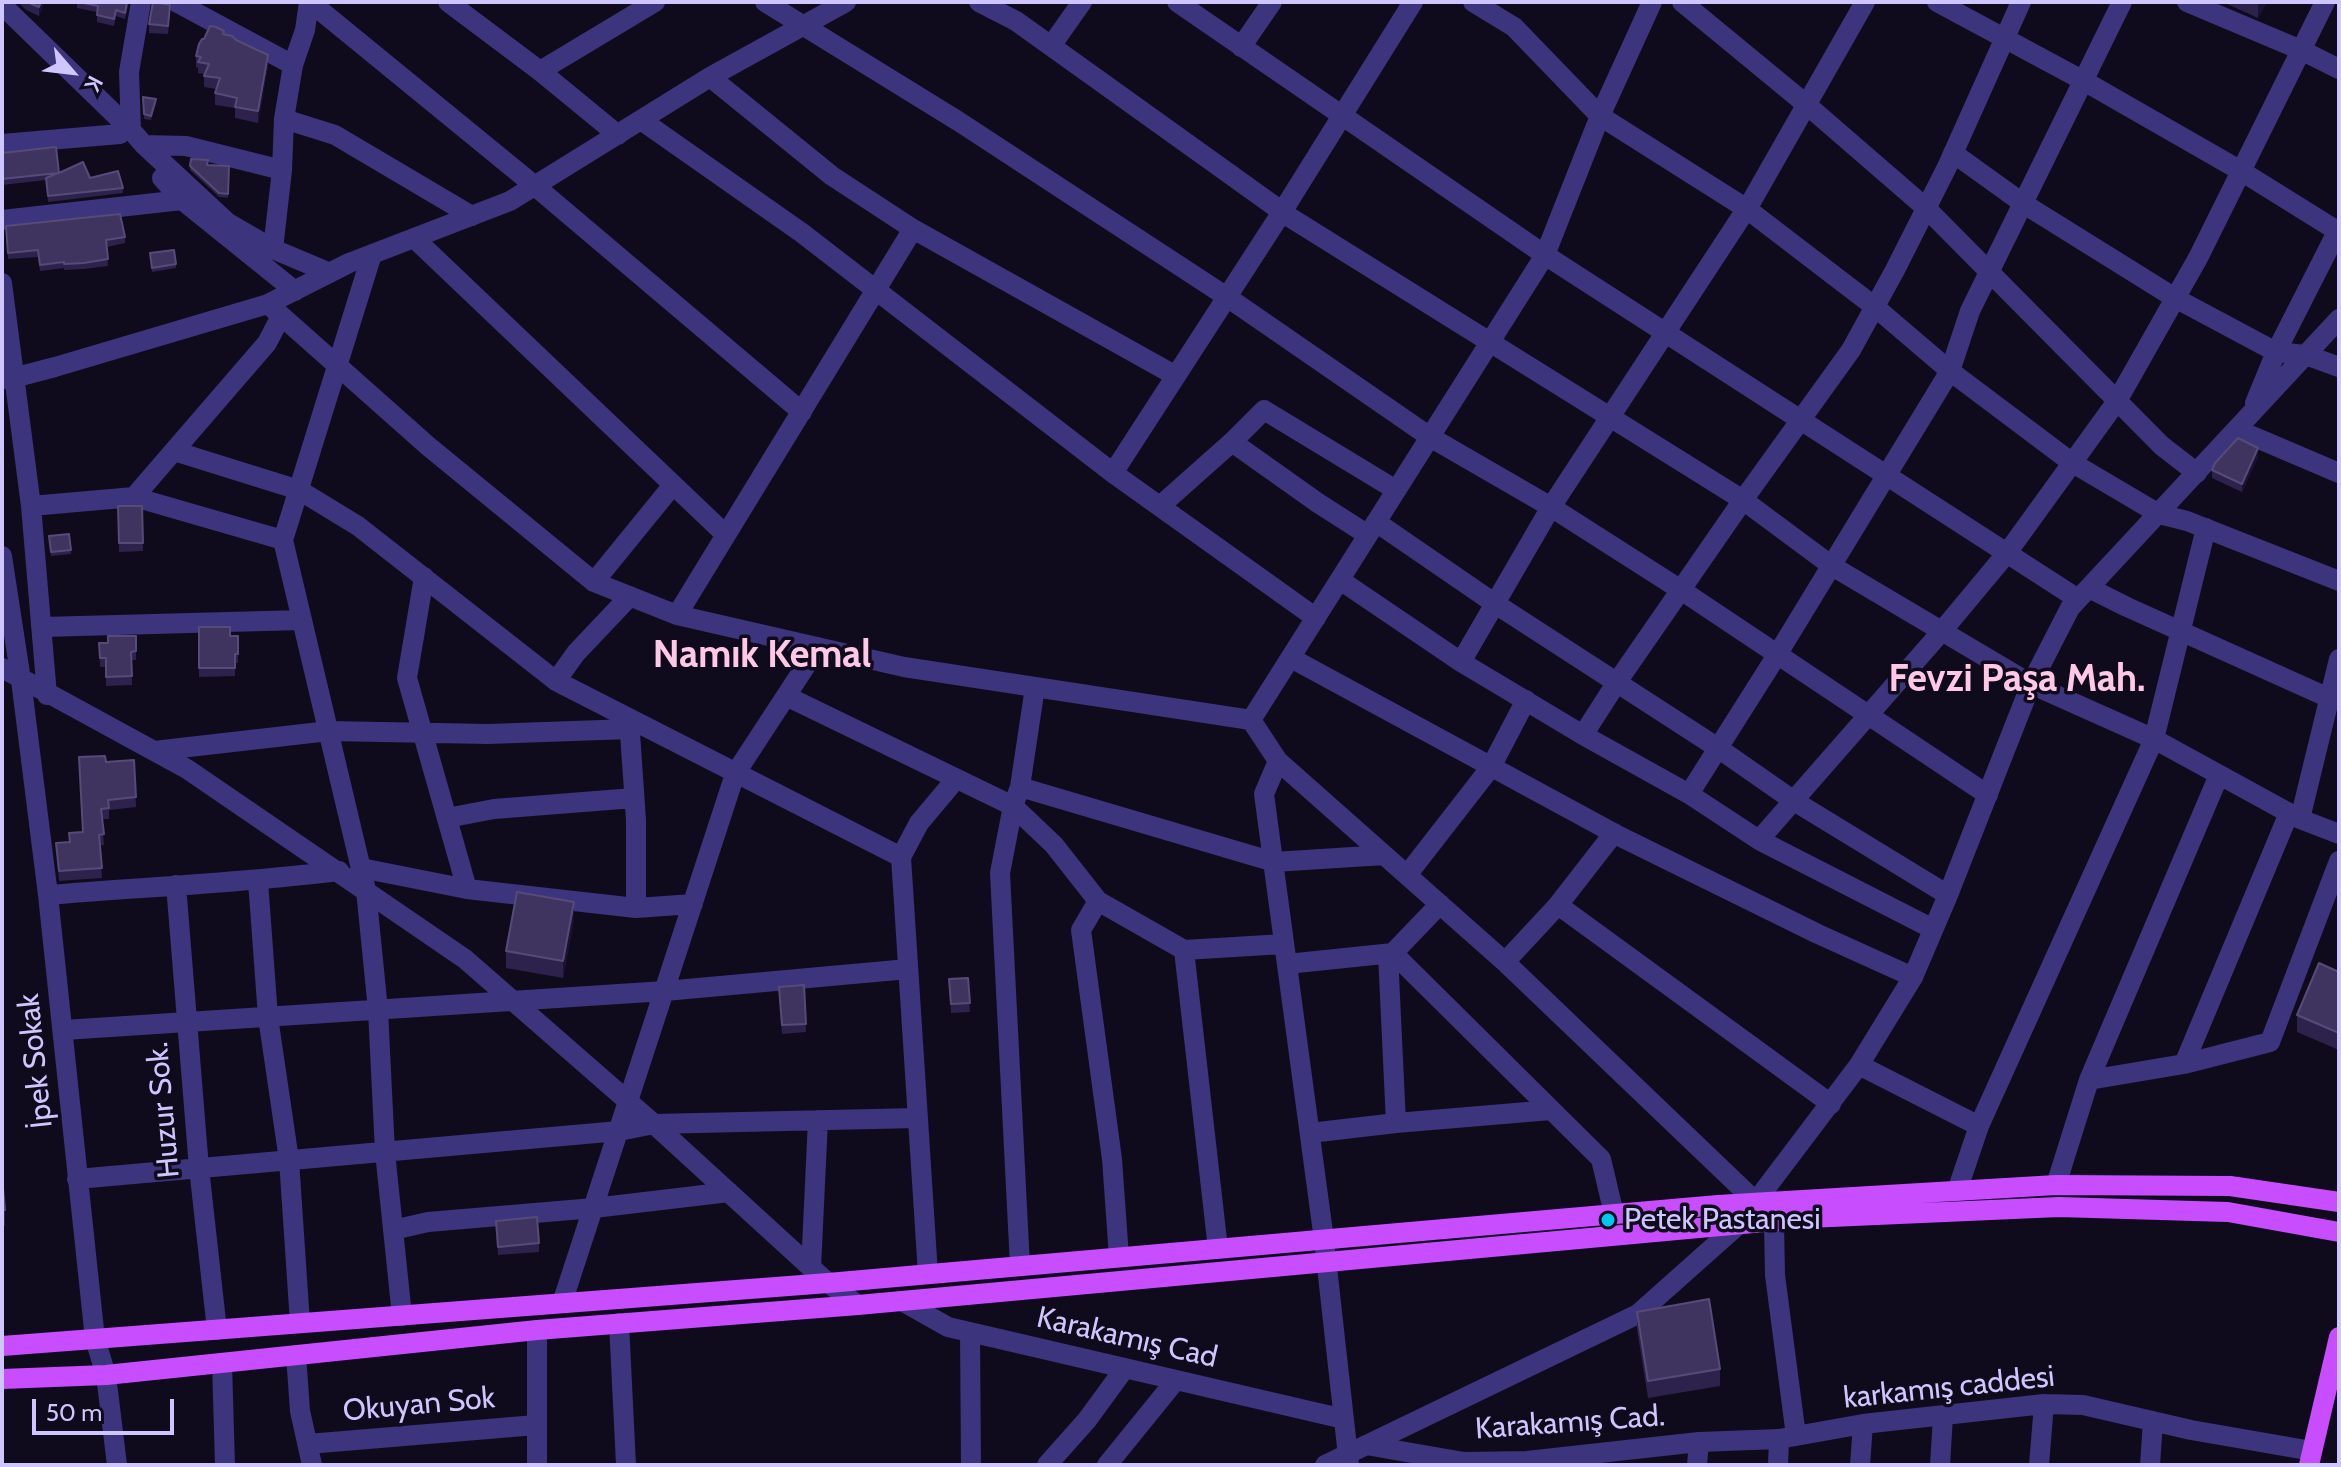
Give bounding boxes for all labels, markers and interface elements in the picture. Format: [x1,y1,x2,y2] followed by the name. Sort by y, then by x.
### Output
[32,32,112,112] north arrow
[78,71,109,96] text: K
[653,633,871,679] district label: Namık Kemal
[1889,657,2145,703] district label: Fevzi Paşa Mah.
[11,992,61,1130] street label: İpek Sokak
[140,1041,188,1179] street label: Huzur Sok.
[1624,1202,1821,1238] place label: Petek Pastanesi
[1599,1211,1617,1229] marker: Petek Pastanesi
[1033,1300,1221,1376] street label: Karakamış Cad
[1842,1359,2056,1417] street label: karkamış caddesi
[342,1380,496,1430] street label: Okuyan Sok
[36,1383,178,1433] scale bar
[46,1398,102,1427] text: 50 m
[1474,1398,1666,1448] street label: Karakamış Cad.

